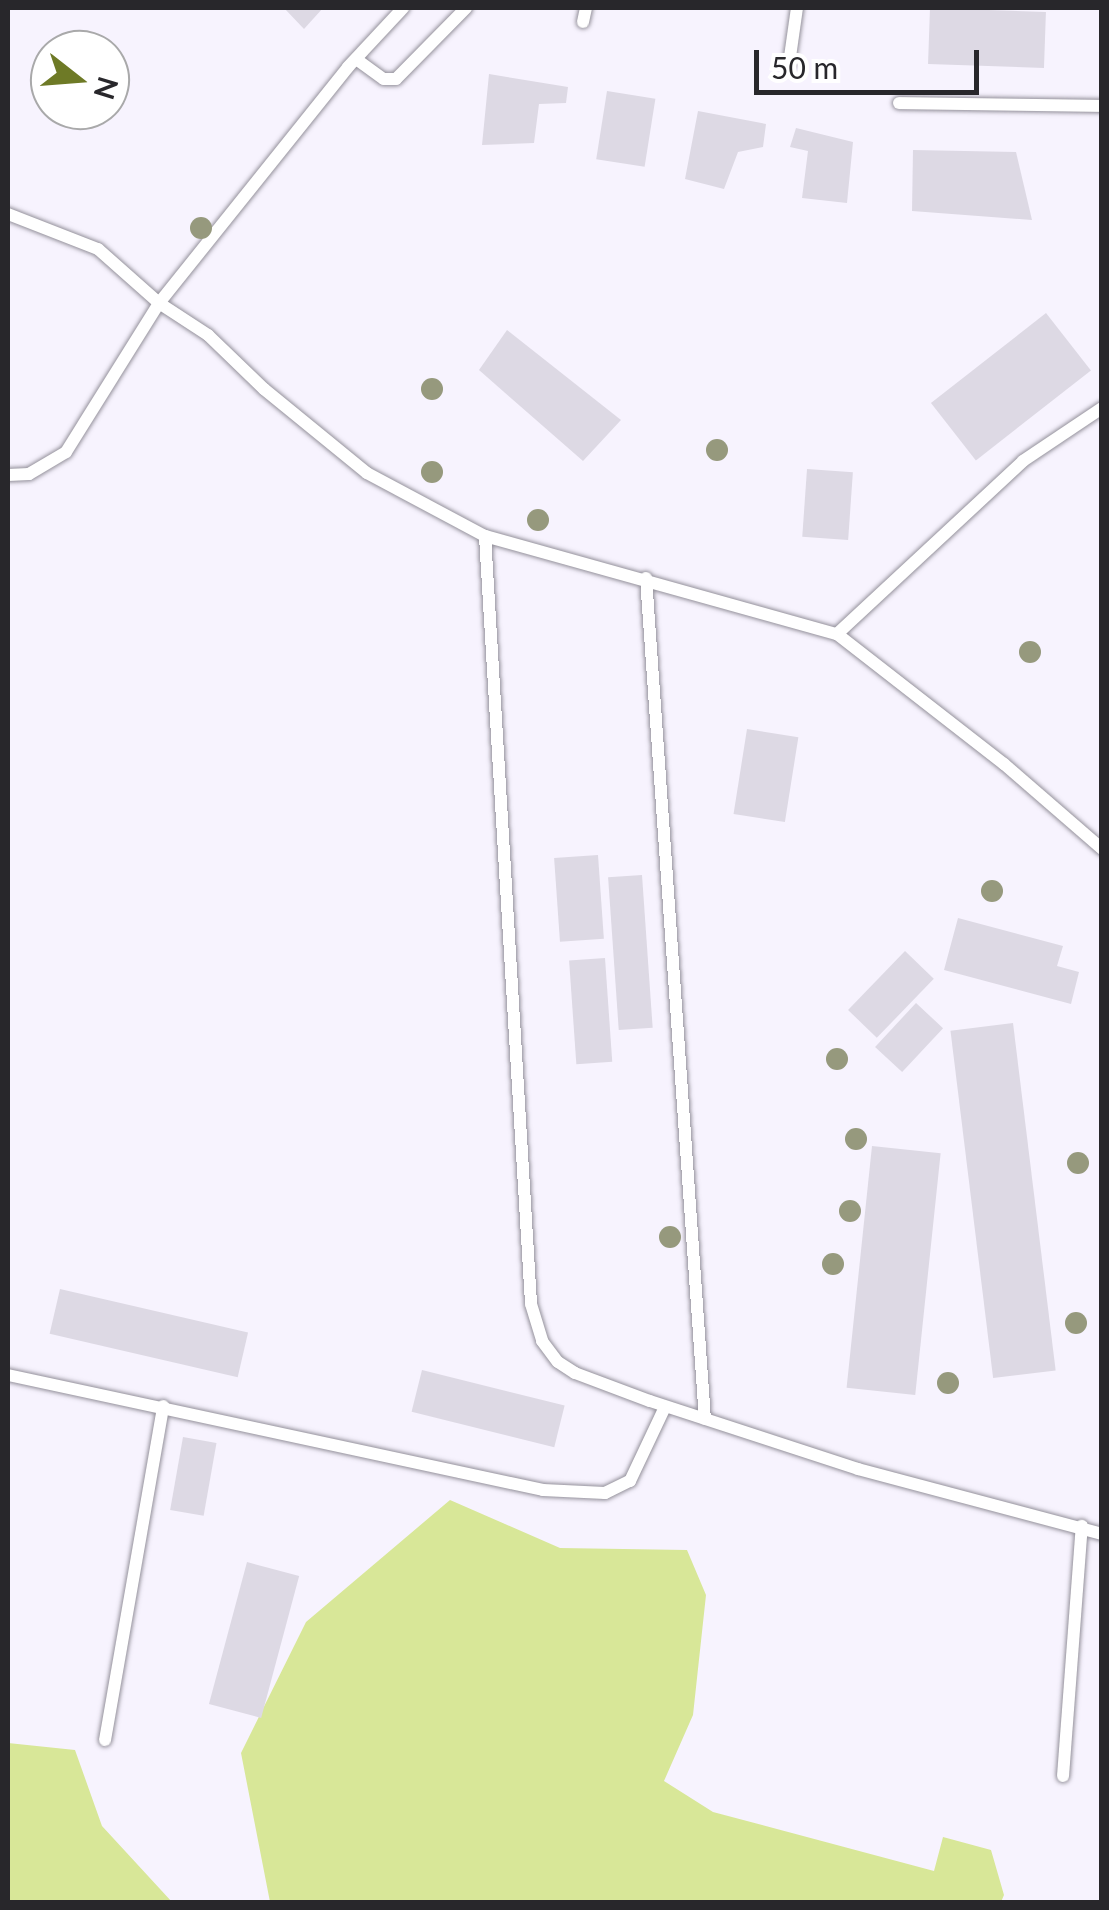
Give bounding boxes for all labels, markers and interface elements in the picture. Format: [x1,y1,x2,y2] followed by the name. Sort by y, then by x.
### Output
[30,30,130,130] north arrow
[759,30,984,92] scale bar
[771,49,838,85] text: 50 m
[87,73,126,103] text: N

